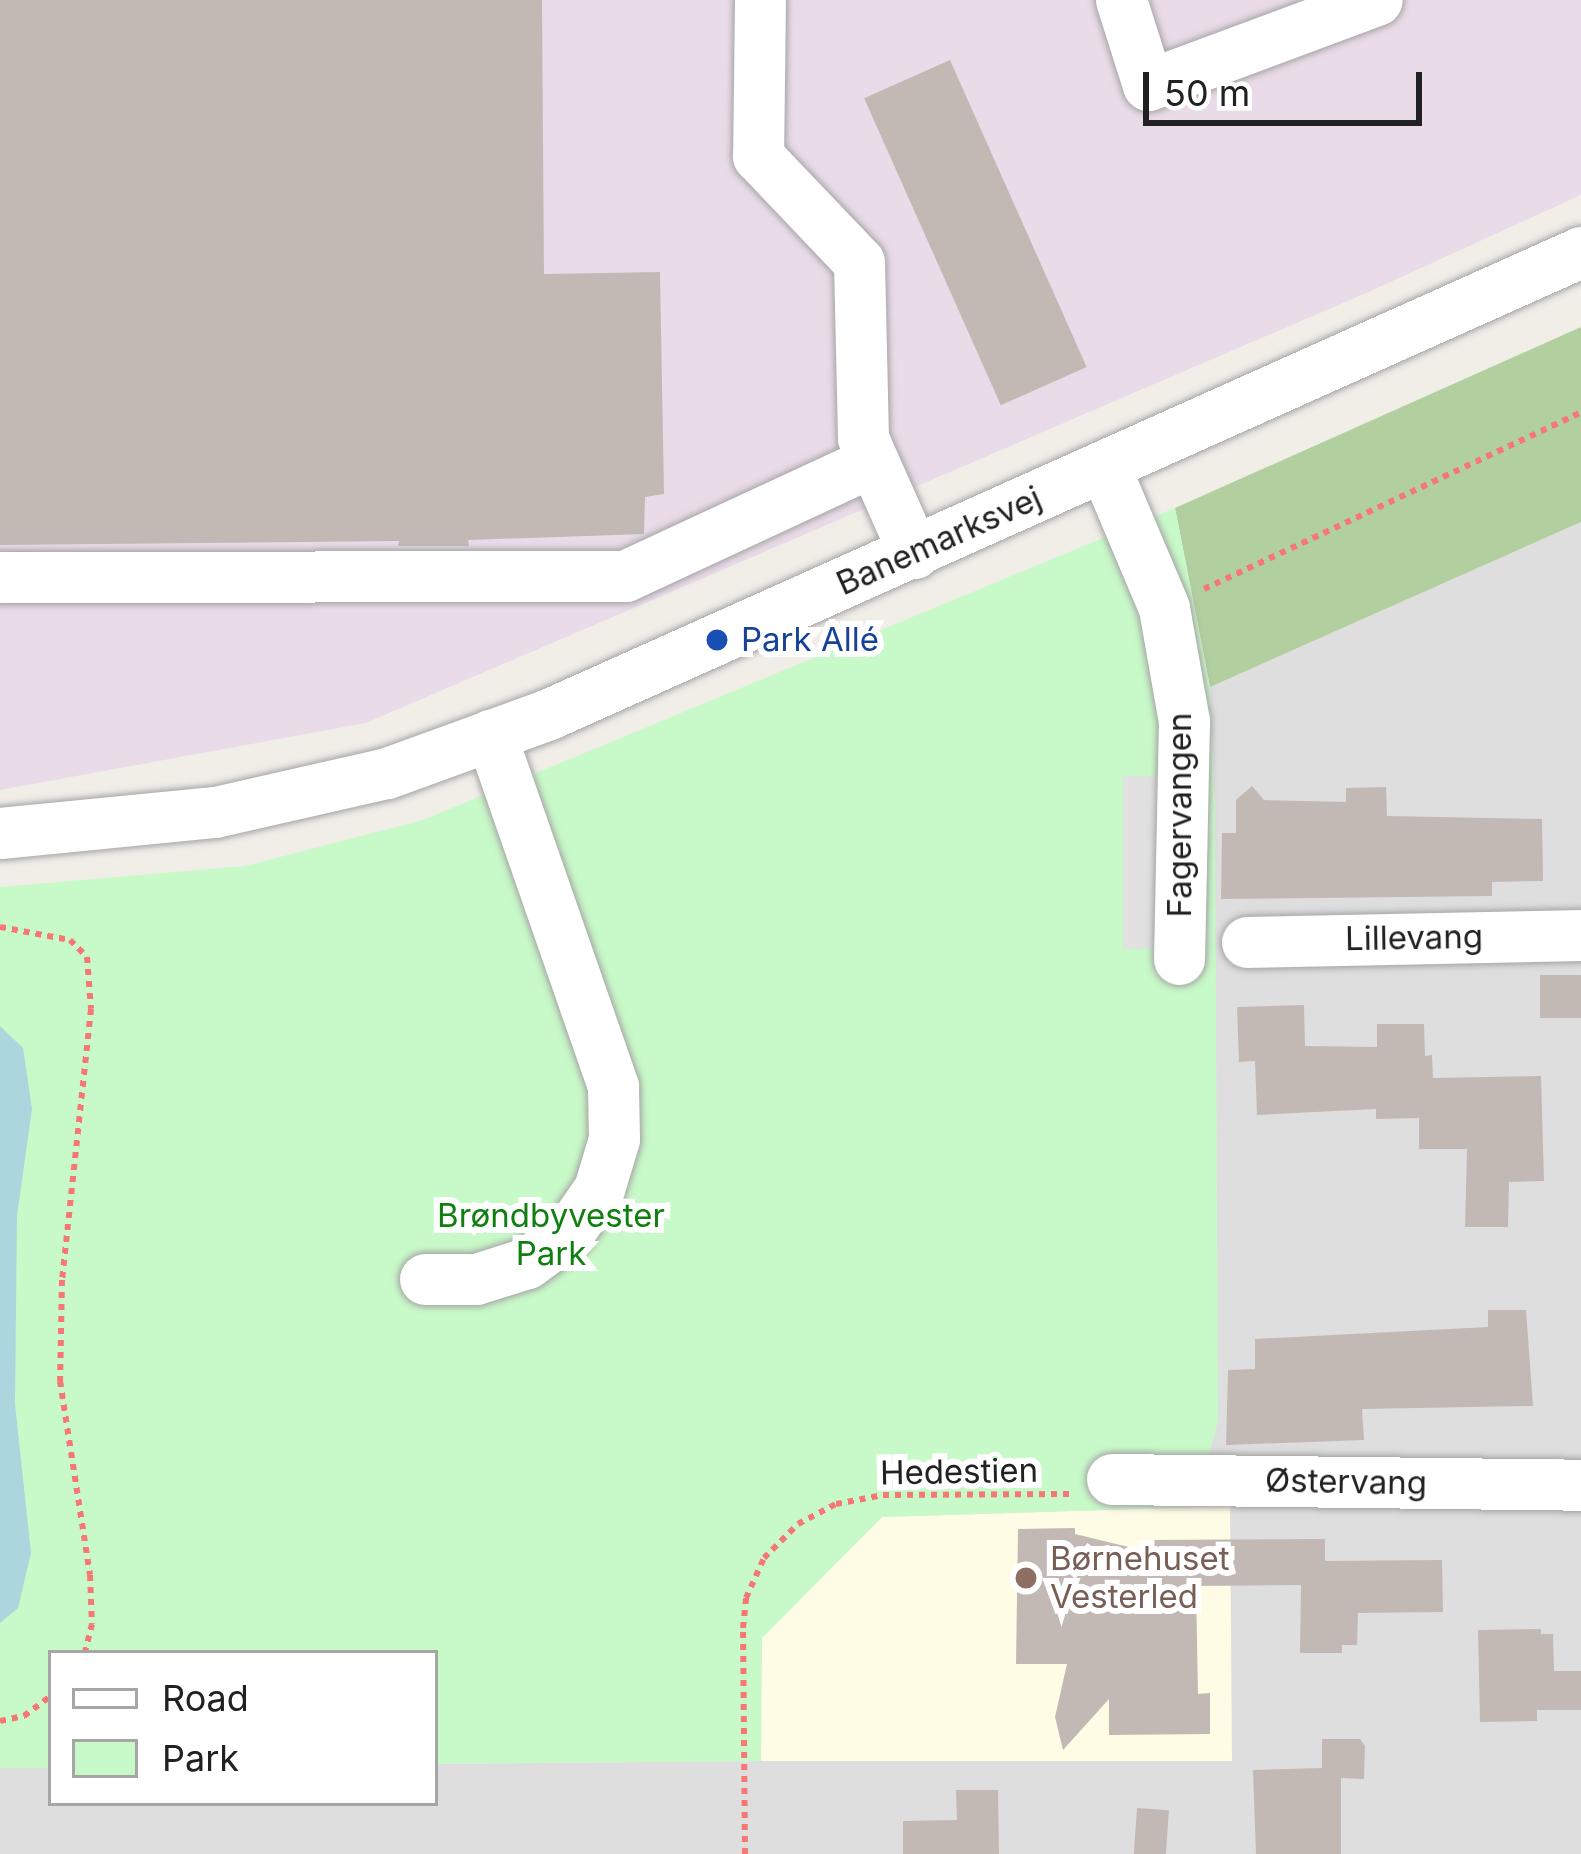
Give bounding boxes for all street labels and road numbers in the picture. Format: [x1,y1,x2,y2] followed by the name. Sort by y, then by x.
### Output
[831,478,1047,604] street label: Banemarksvej
[1160,712,1200,918] street label: Fagervangen
[1345,917,1483,959] street label: Lillevang
[880,1451,1038,1493] street label: Hedestien
[1265,1461,1427,1503] street label: Østervang

